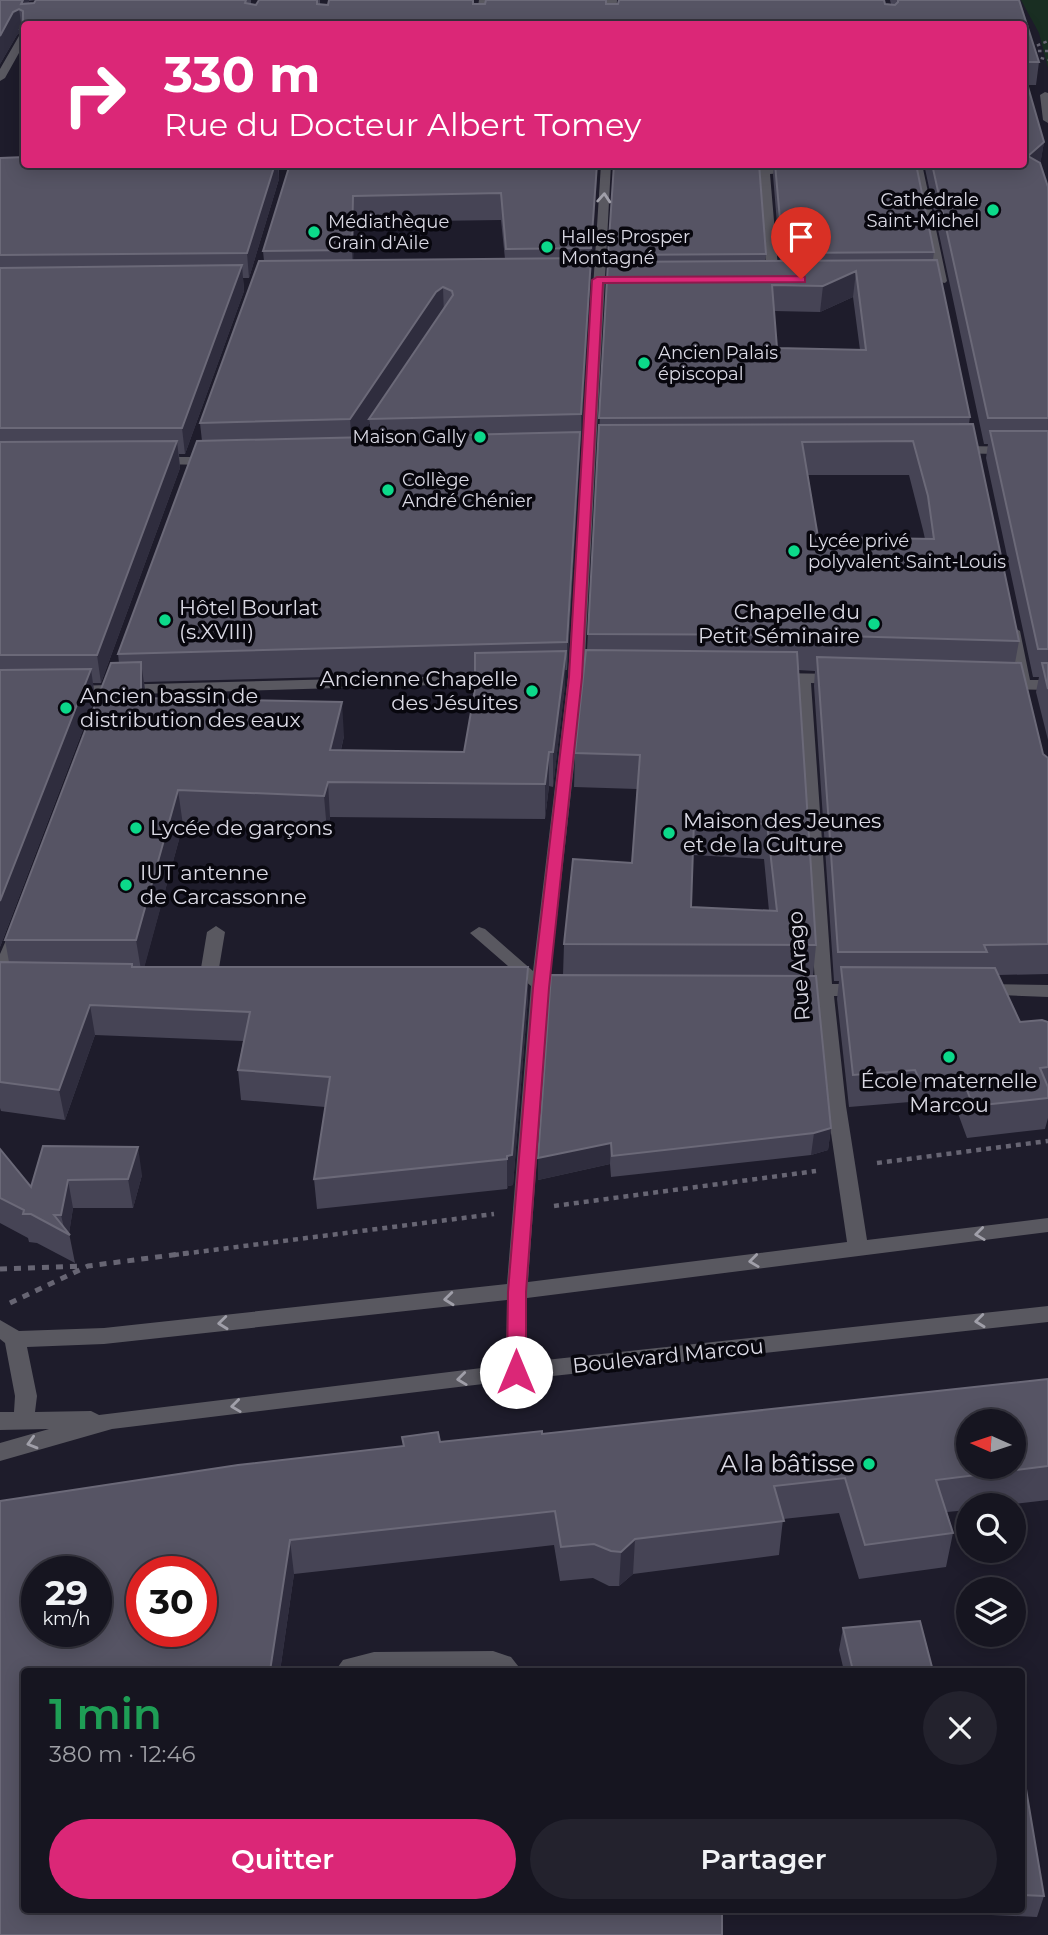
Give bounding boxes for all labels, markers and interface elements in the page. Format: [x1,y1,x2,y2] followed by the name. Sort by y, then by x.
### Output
[164,45,320,104] text: 330 m
[49,49,140,140] icon: right
[164,105,641,144] text: Rue du Docteur Albert Tomey
[866,189,979,232] place label: Cathédrale Saint-Michel
[596,192,611,203] one-way arrow
[985,202,1001,218] marker: Cathédrale Saint-Michel
[771,207,831,279] pin
[328,211,449,254] place label: Médiathèque Grain d'Aile
[782,218,820,256] icon: arrive
[306,224,322,240] marker: Médiathèque Grain d'Aile
[561,226,690,269] place label: Halles Prosper Montagné
[539,239,555,255] marker: Halles Prosper Montagné
[658,342,778,385] place label: Ancien Palais épiscopal
[636,355,652,371] marker: Ancien Palais épiscopal
[352,426,466,448] place label: Maison Gally
[472,429,488,445] marker: Maison Gally
[402,469,533,512] place label: Collège André Chénier
[380,482,396,498] marker: Collège André Chénier
[808,530,1006,573] place label: Lycée privé polyvalent Saint-Louis
[786,543,802,559] marker: Lycée privé polyvalent Saint-Louis
[179,595,319,644] place label: Hôtel Bourlat (s.XVIII)
[698,599,860,648] place label: Chapelle du Petit Séminaire
[157,612,173,628] marker: Hôtel Bourlat (s.XVIII)
[866,616,882,632] marker: Chapelle du Petit Séminaire
[320,666,518,715] place label: Ancienne Chapelle des Jésuites
[80,683,301,732] place label: Ancien bassin de distribution des eaux
[524,683,540,699] marker: Ancienne Chapelle des Jésuites
[58,700,74,716] marker: Ancien bassin de distribution des eaux
[683,808,881,857] place label: Maison des Jeunes et de la Culture
[150,815,333,840] place label: Lycée de garçons
[128,820,144,836] marker: Lycée de garçons
[661,825,677,841] marker: Maison des Jeunes et de la Culture
[140,860,307,909] place label: IUT antenne de Carcassonne
[118,877,134,893] marker: IUT antenne de Carcassonne
[782,910,815,1022] street label: Rue Arago
[941,1049,957,1065] marker: École maternelle Marcou
[860,1068,1038,1117] place label: École maternelle Marcou
[974,1226,986,1241] one-way arrow
[749,1254,760,1269] one-way arrow
[443,1291,455,1306] one-way arrow
[974,1314,986,1329] one-way arrow
[217,1315,228,1330] one-way arrow
[571,1333,765,1378] street label: Boulevard Marcou
[479,1335,553,1409] position arrow
[456,1371,468,1386] one-way arrow
[230,1398,242,1413] one-way arrow
[956,1409,1026,1479] north arrow
[956,1409,1026,1647] map controls
[27,1435,39,1449] one-way arrow
[720,1449,855,1478] place label: A la bâtisse
[861,1456,877,1472] marker: A la bâtisse
[956,1493,1026,1563] button: search
[126,1556,217,1647] speed limit sign: 30
[45,1571,88,1614] text: 29
[956,1577,1026,1647] button: layers
[42,1608,91,1630] text: km/h
[49,1688,162,1740] text: 1 min
[923,1691,997,1765] button: close
[49,1740,196,1768] text: 380 m · 12:46
[49,1819,516,1899] button: Quitter
[530,1819,997,1899] button: Partager

